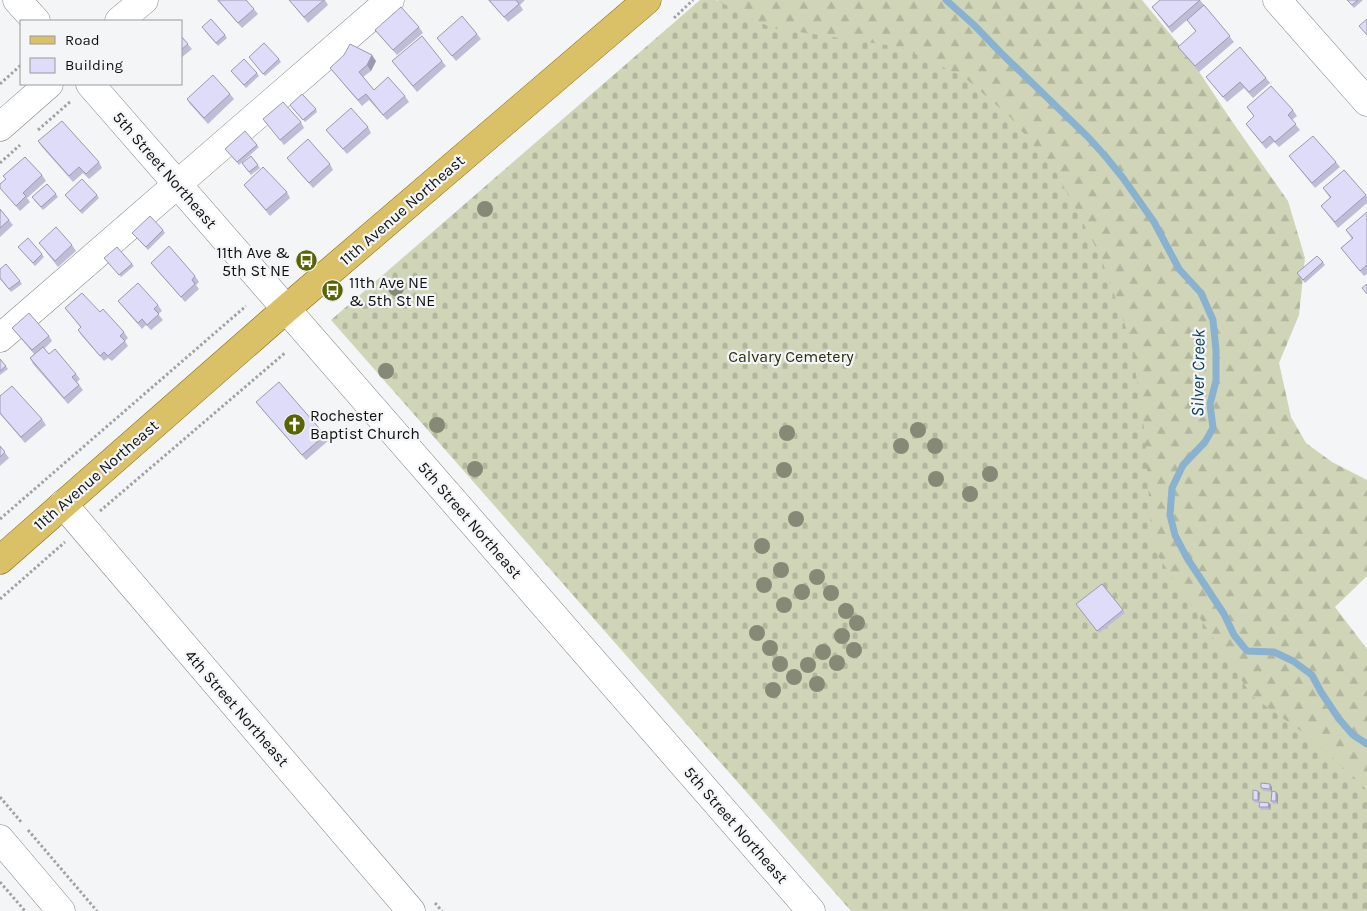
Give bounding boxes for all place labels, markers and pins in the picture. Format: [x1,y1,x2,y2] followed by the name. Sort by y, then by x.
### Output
[216,243,290,280] place label: 11th Ave & 5th St NE
[294,249,318,273] bus stop icon: 11th Ave & 5th St NE
[349,273,435,310] place label: 11th Ave NE & 5th St NE
[321,279,345,303] bus stop icon: 11th Ave NE & 5th St NE
[310,406,420,443] place label: Rochester Baptist Church
[282,412,306,436] church icon: Rochester Baptist Church

